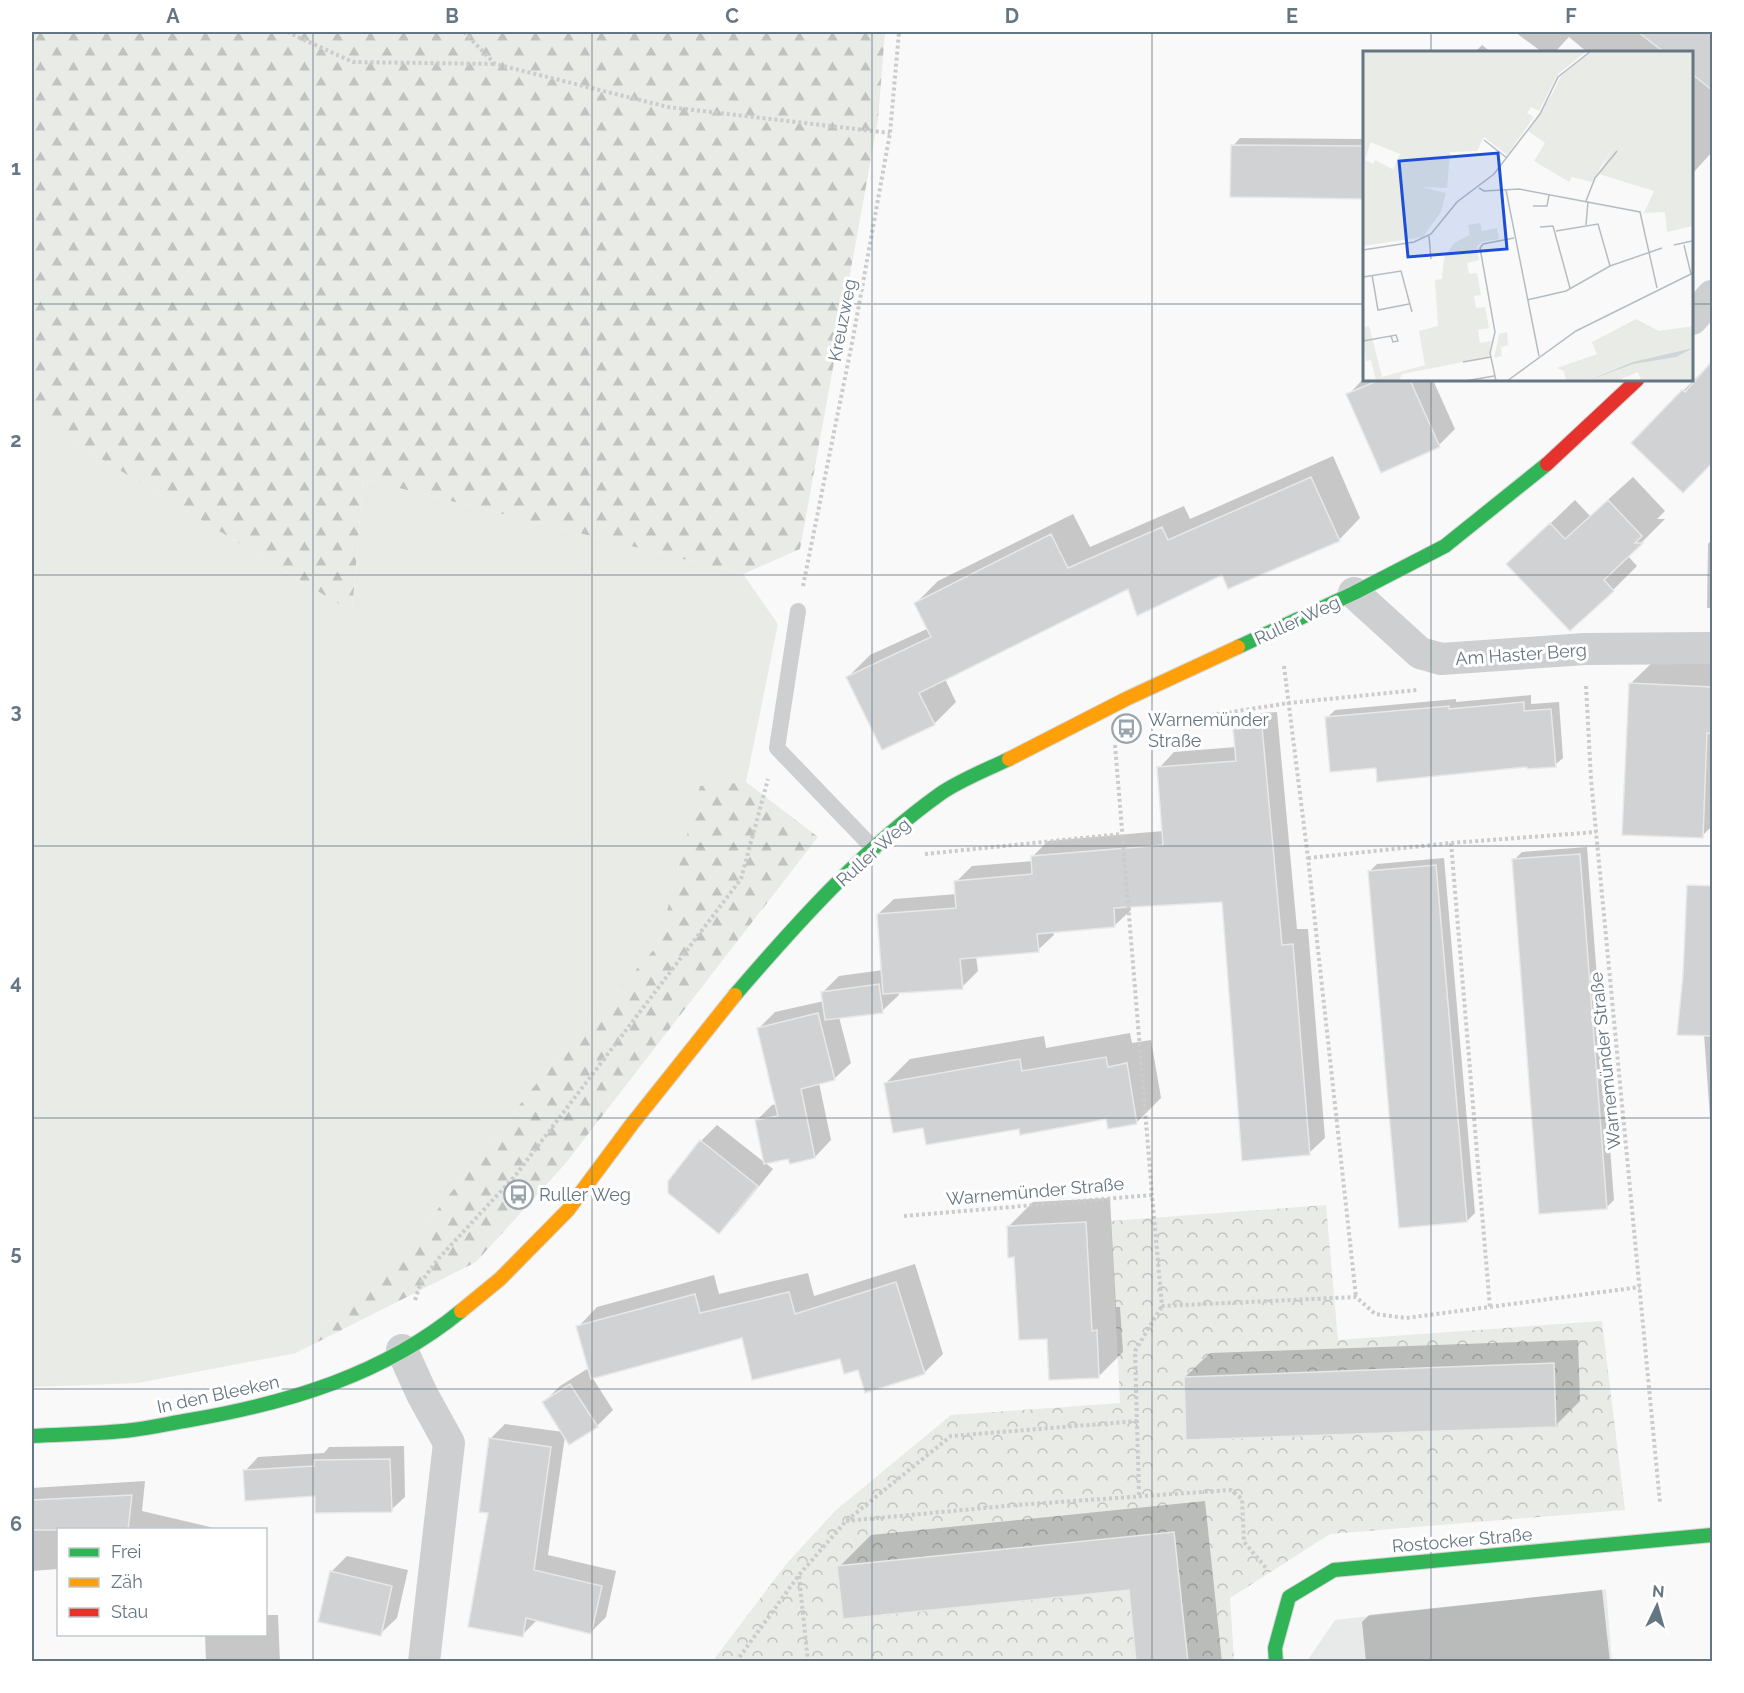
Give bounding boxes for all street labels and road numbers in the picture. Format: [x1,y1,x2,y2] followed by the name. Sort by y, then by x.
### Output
[824,277,860,363] street label: Kreuzweg
[1251,591,1343,649] street label: Ruller Weg
[1455,639,1587,669] street label: Am Haster Berg
[832,813,914,891] street label: Ruller Weg
[1585,971,1625,1151] street label: Warnemünder Straße
[945,1173,1125,1209] street label: Warnemünder Straße
[155,1371,281,1417] street label: In den Bleeken
[1391,1523,1533,1557] street label: Rostocker Straße

